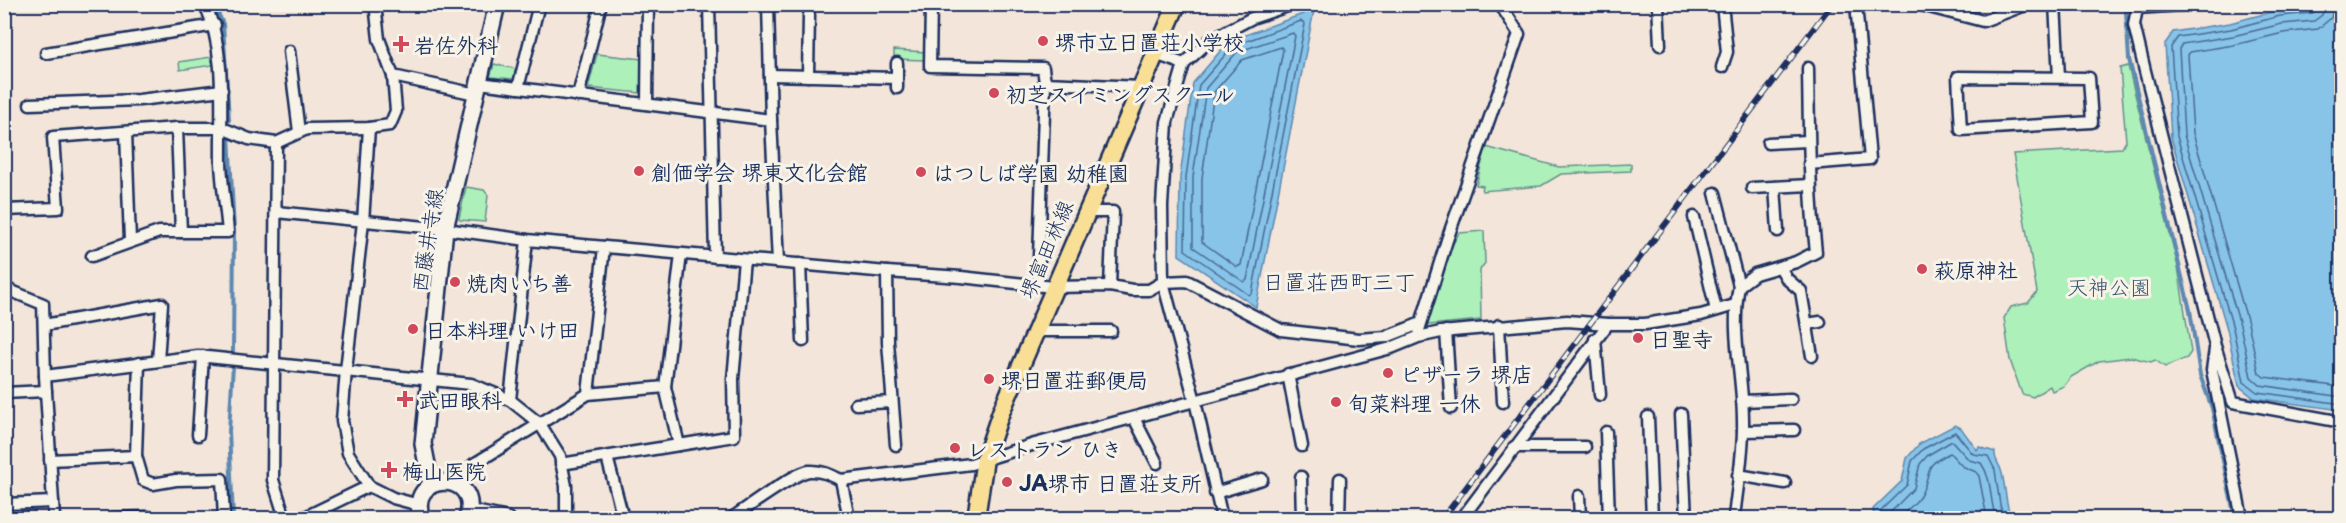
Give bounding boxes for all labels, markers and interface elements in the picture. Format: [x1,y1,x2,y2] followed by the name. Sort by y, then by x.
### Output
[1055,25,1244,57] place label: 堺市立日置荘小学校
[414,28,498,60] place label: 岩佐外科
[1036,34,1050,48] marker: 堺市立日置荘小学校
[392,35,410,53] marker: 岩佐外科
[1006,77,1235,109] place label: 初芝スイミングスクール
[987,86,1001,100] marker: 初芝スイミングスクール
[651,155,868,187] place label: 創価学会 堺東文化会館
[933,156,1129,188] place label: はつしば学園 幼稚園
[632,164,646,178] marker: 創価学会 堺東文化会館
[914,165,928,179] marker: はつしば学園 幼稚園
[402,186,450,294] street label: 西藤井寺線
[1010,194,1080,304] street label: 堺富田林線
[1934,253,2018,285] place label: 萩原神社
[1915,262,1929,276] marker: 萩原神社
[1262,264,1416,297] district label: 日置荘西町三丁
[467,266,572,298] place label: 焼肉いち善
[2067,270,2151,302] park label: 天神公園
[448,275,462,289] marker: 焼肉いち善
[425,313,579,345] place label: 日本料理 いけ田
[406,322,420,336] marker: 日本料理 いけ田
[1650,322,1713,354] place label: 日聖寺
[1631,331,1645,345] marker: 日聖寺
[1400,357,1533,389] place label: ピザーラ 堺店
[1001,363,1148,395] place label: 堺日置荘郵便局
[1381,366,1395,380] marker: ピザーラ 堺店
[982,372,996,386] marker: 堺日置荘郵便局
[418,383,502,415] place label: 武田眼科
[1348,386,1481,418] place label: 旬菜料理 一休
[396,390,414,408] marker: 武田眼科
[1329,395,1343,409] marker: 旬菜料理 一休
[967,432,1122,464] place label: レストラン ひき
[948,441,962,455] marker: レストラン ひき
[402,454,486,486] place label: 梅山医院
[380,461,398,479] marker: 梅山医院
[1019,466,1202,498] place label: JA堺市 日置荘支所
[1000,475,1014,489] marker: JA堺市 日置荘支所

